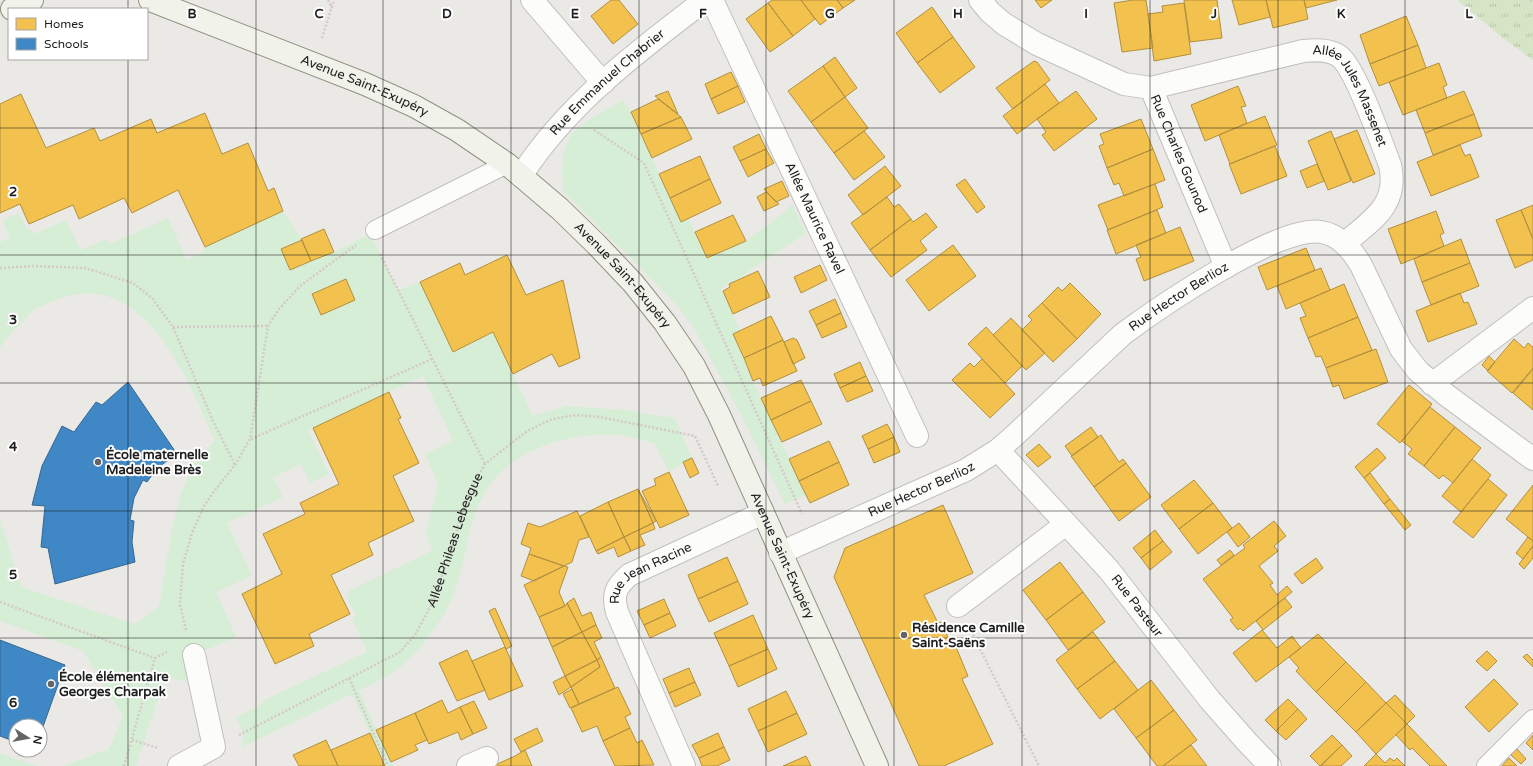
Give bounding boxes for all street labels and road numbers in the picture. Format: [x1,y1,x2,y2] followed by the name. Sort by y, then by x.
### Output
[546,26,668,139] street label: Rue Emmanuel Chabrier
[1312,42,1390,149] street label: Allée Jules Massenet
[298,52,431,120] street label: Avenue Saint-Exupéry
[1147,92,1211,215] street label: Rue Charles Gounod
[781,160,848,277] street label: Allée Maurice Ravel
[571,219,674,331] street label: Avenue Saint-Exupéry
[1126,259,1231,335] street label: Rue Hector Berlioz
[866,458,978,521] street label: Rue Hector Berlioz
[423,470,486,610] street label: Allée Phileas Lebesgue
[747,490,818,622] street label: Avenue Saint-Exupéry
[607,539,694,604] street label: Rue Jean Racine
[1108,571,1166,640] street label: Rue Pasteur

